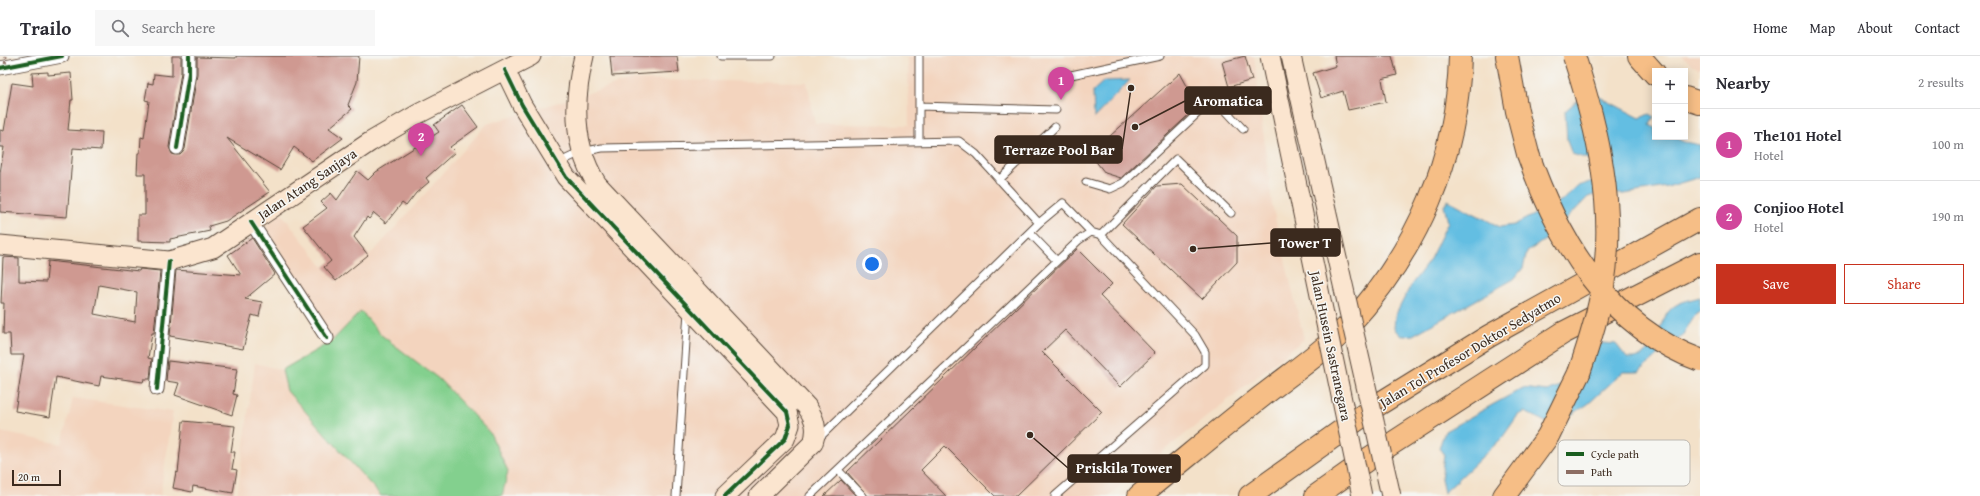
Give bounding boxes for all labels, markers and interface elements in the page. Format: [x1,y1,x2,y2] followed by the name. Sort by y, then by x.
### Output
[95,10,375,46] search box
[20,14,71,42] text: Trailo
[109,17,131,39] icon: search
[141,17,215,38] text: Search here
[1753,18,1788,38] text: Home
[1810,18,1835,38] text: Map
[1857,18,1893,38] text: About
[1915,18,1960,38] text: Contact
[1048,67,1074,100] pin: 1
[1652,68,1688,140] map controls
[1652,68,1688,104] button: +
[1716,70,1770,95] text: Nearby
[1918,73,1964,92] text: 2 results
[1185,87,1271,114] callout: Aromatica
[1193,90,1263,111] text: Aromatica
[1652,104,1688,140] button: −
[408,123,434,156] pin: 2
[1754,125,1842,146] text: The101 Hotel
[1726,135,1732,154] text: 1
[1932,135,1964,154] text: 100 m
[995,136,1122,163] callout: Terraze Pool Bar
[1003,139,1115,160] text: Terraze Pool Bar
[252,143,361,226] street label: Jalan Atang Sanjaya
[1754,146,1784,165] text: Hotel
[1754,197,1844,218] text: Conjioo Hotel
[1726,207,1732,226] text: 2
[1932,207,1964,226] text: 190 m
[1754,218,1784,237] text: Hotel
[1271,229,1340,256] callout: Tower T
[1279,232,1332,253] text: Tower T
[862,254,882,274] your location
[1716,264,1836,304] button: Save
[1844,264,1964,304] button: Share
[1305,267,1357,423] street label: Jalan Husein Sastranegara
[1374,288,1564,413] street label: Jalan Tol Profesor Doktor Sedyatmo
[1558,440,1690,486] legend
[1591,446,1640,462] text: Cycle path
[1068,455,1180,482] callout: Priskila Tower
[1076,457,1172,478] text: Priskila Tower
[1591,464,1613,480] text: Path
[12,468,61,487] scale bar
[18,469,40,485] text: 20 m

